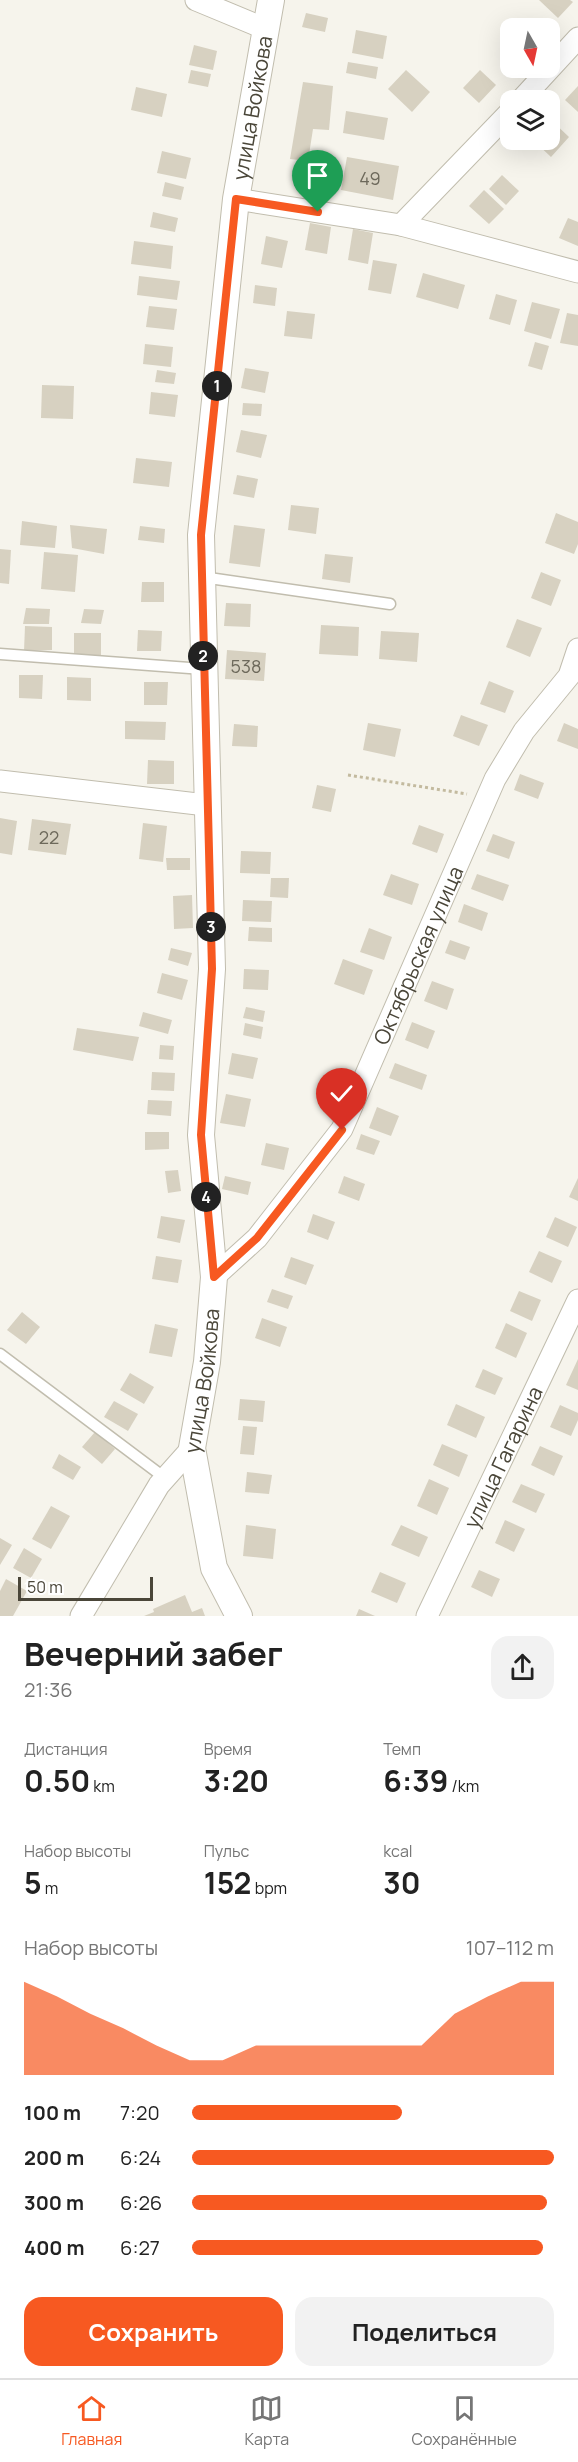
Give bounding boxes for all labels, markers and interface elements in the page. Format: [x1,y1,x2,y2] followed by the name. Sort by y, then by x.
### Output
[500,18,560,78] north arrow
[500,18,560,150] map controls
[226,34,278,183] street label: улица Войкова
[500,90,560,150] button: layers
[292,150,343,212] pin
[301,159,334,192] icon: arrive
[359,166,381,190] house number: 49
[202,371,232,401] pin: 1
[213,375,221,397] text: 1
[188,641,218,671] pin: 2
[198,645,208,667] text: 2
[231,654,261,678] house number: 538
[39,825,59,849] house number: 22
[367,861,469,1049] street label: Октябрьская улица
[196,912,226,942] pin: 3
[206,916,216,938] text: 3
[316,1068,367,1130] pin
[325,1077,358,1110] icon: check
[191,1182,221,1212] pin: 4
[201,1186,211,1208] text: 4
[177,1307,225,1456] street label: улица Войкова
[457,1381,549,1533] street label: улица Гагарина
[18,1574,153,1602] scale bar
[27,1576,63,1598] text: 50 m
[24,1631,283,1676] text: Вечерний забег
[491,1636,554,1699] button: share
[24,1676,73,1703] text: 21:36
[24,1738,108,1760] text: Дистанция
[204,1738,252,1760] text: Время
[383,1738,421,1760] text: Темп
[24,1760,90,1801] text: 0.50
[204,1760,269,1801] text: 3:20
[383,1760,448,1801] text: 6:39
[90,1775,115,1797] text: km
[448,1775,479,1797] text: /km
[24,1840,131,1862] text: Набор высоты
[204,1840,249,1862] text: Пульс
[383,1840,413,1862] text: kcal
[24,1862,42,1903] text: 5
[204,1862,251,1903] text: 152
[383,1862,421,1903] text: 30
[42,1877,58,1899] text: m
[251,1877,287,1899] text: bpm
[24,1934,158,1961] text: Набор высоты
[466,1934,554,1961] text: 107–112 m
[24,2099,81,2126] text: 100 m
[120,2099,160,2126] text: 7:20
[24,2144,84,2171] text: 200 m
[120,2144,161,2171] text: 6:24
[24,2189,84,2216] text: 300 m
[120,2189,162,2216] text: 6:26
[24,2234,84,2261] text: 400 m
[120,2234,160,2261] text: 6:27
[24,2297,283,2366] button: Сохранить
[295,2297,554,2366] button: Поделиться
[61,2392,122,2450] tab: Главная
[245,2392,289,2450] tab: Карта
[411,2392,517,2450] tab: Сохранённые

